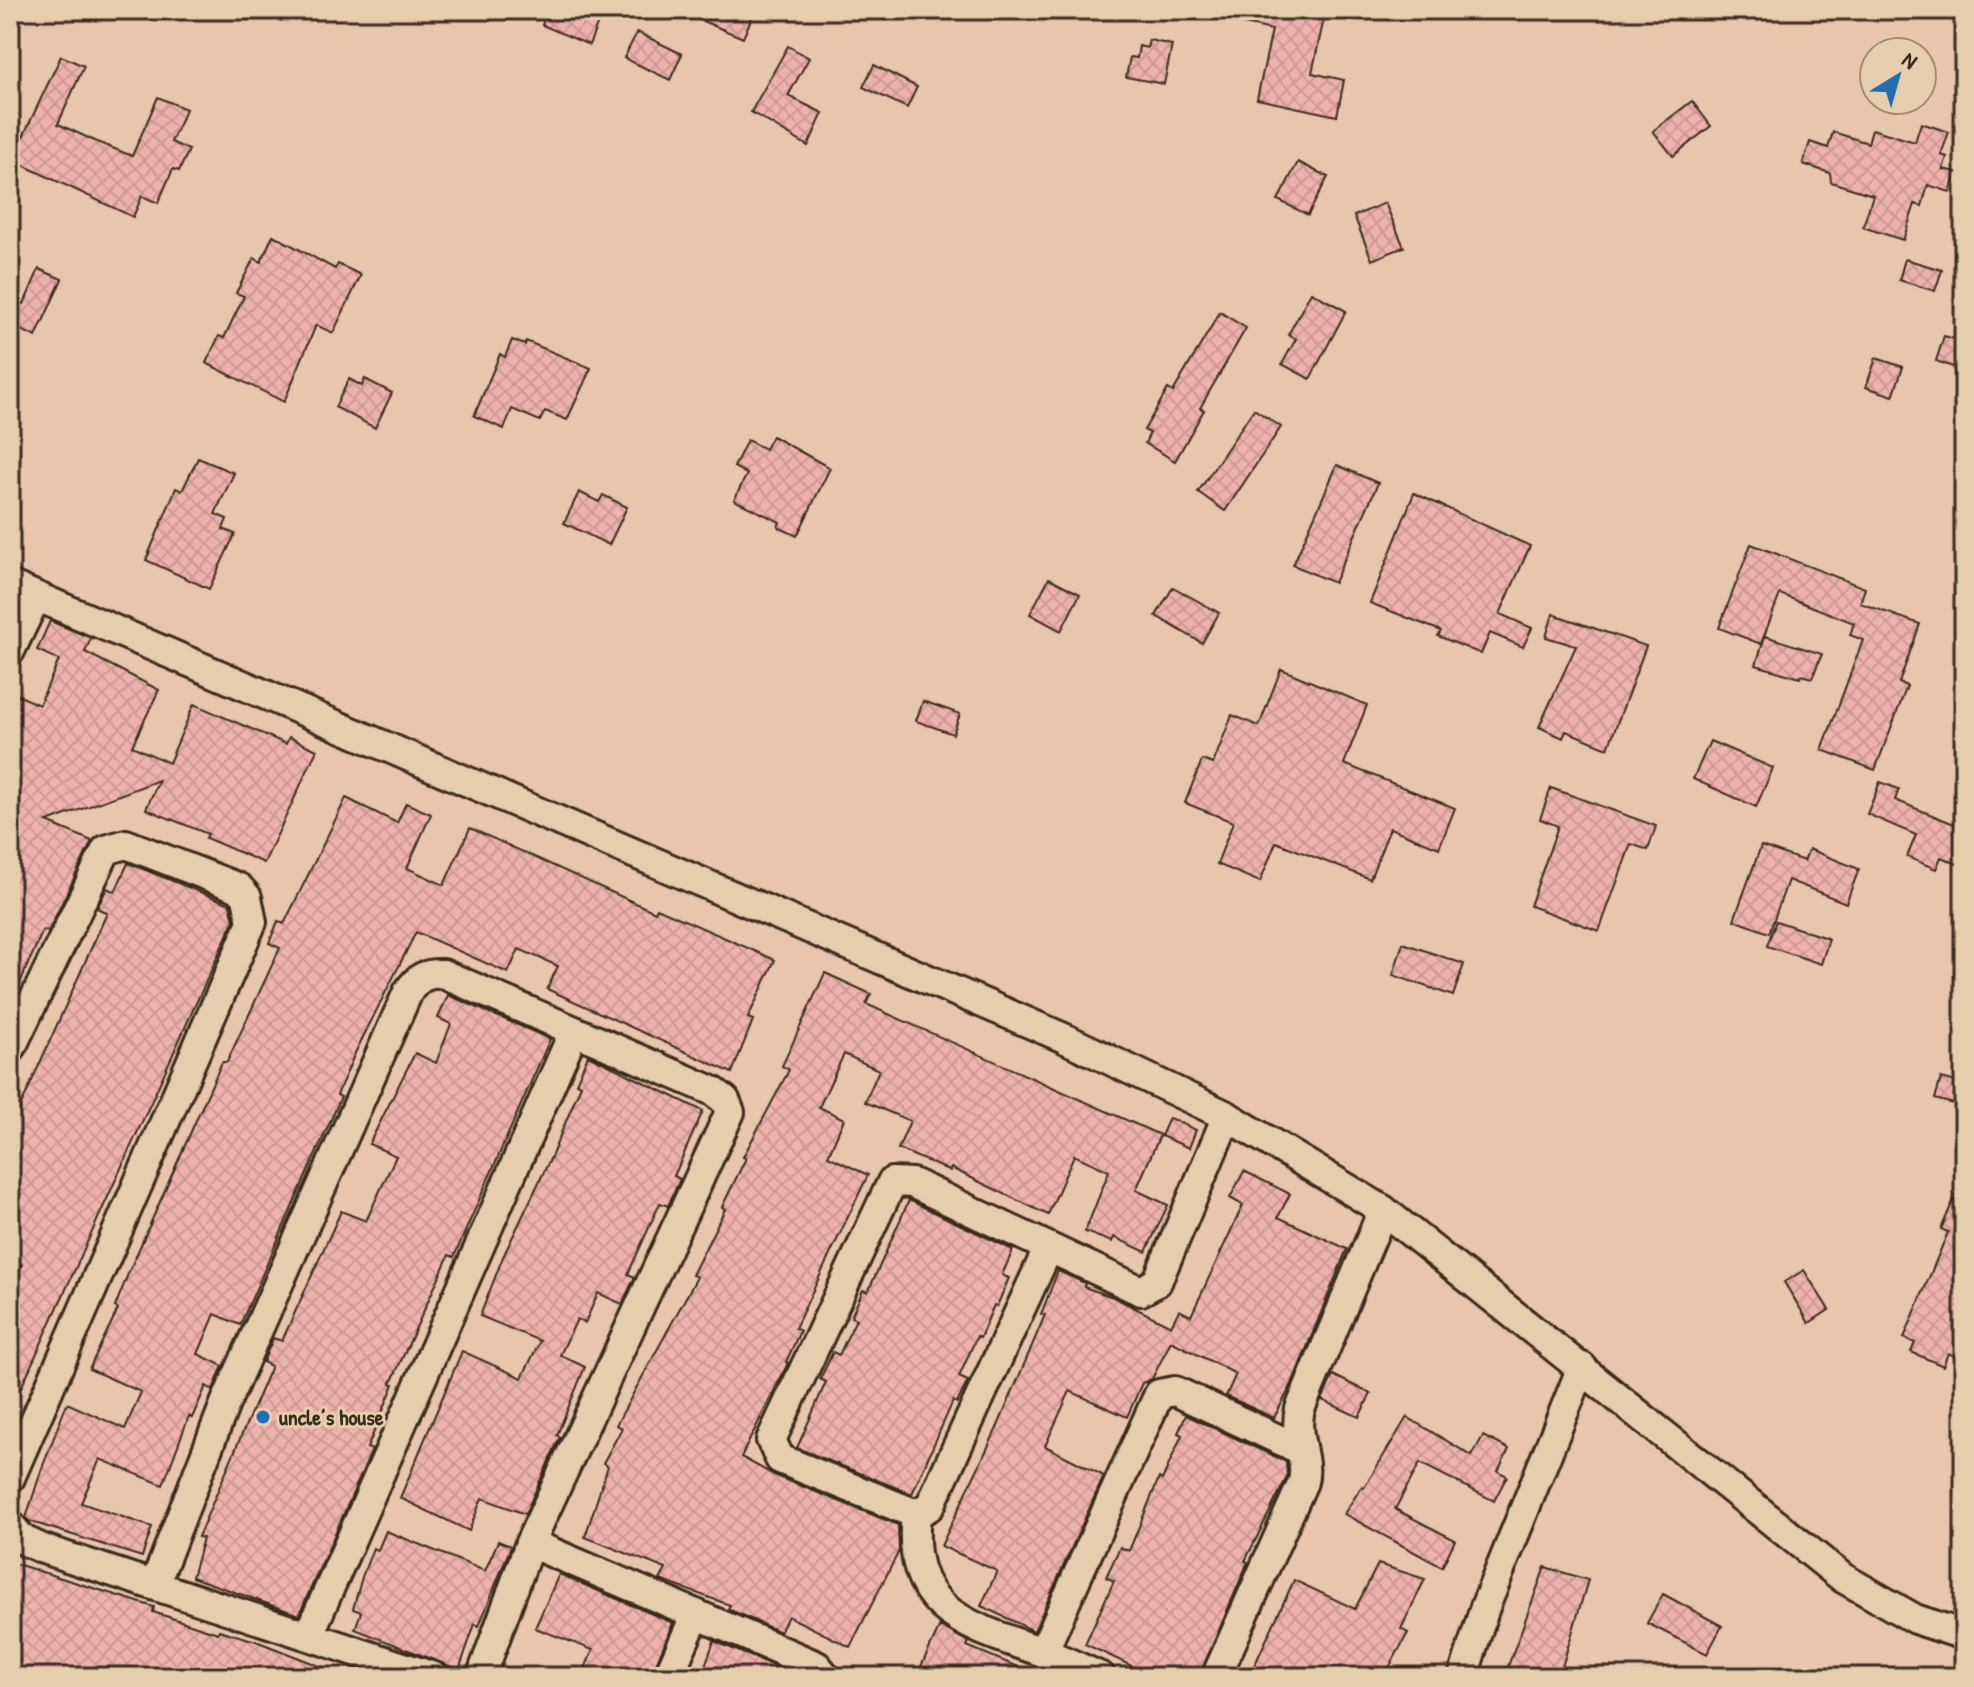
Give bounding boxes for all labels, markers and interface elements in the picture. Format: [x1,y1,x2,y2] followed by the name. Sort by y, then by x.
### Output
[1858,36,1938,116] north arrow
[1896,45,1924,76] text: N
[279,1402,384,1432] place label: uncle’s house
[254,1408,272,1426] marker: uncle’s house

